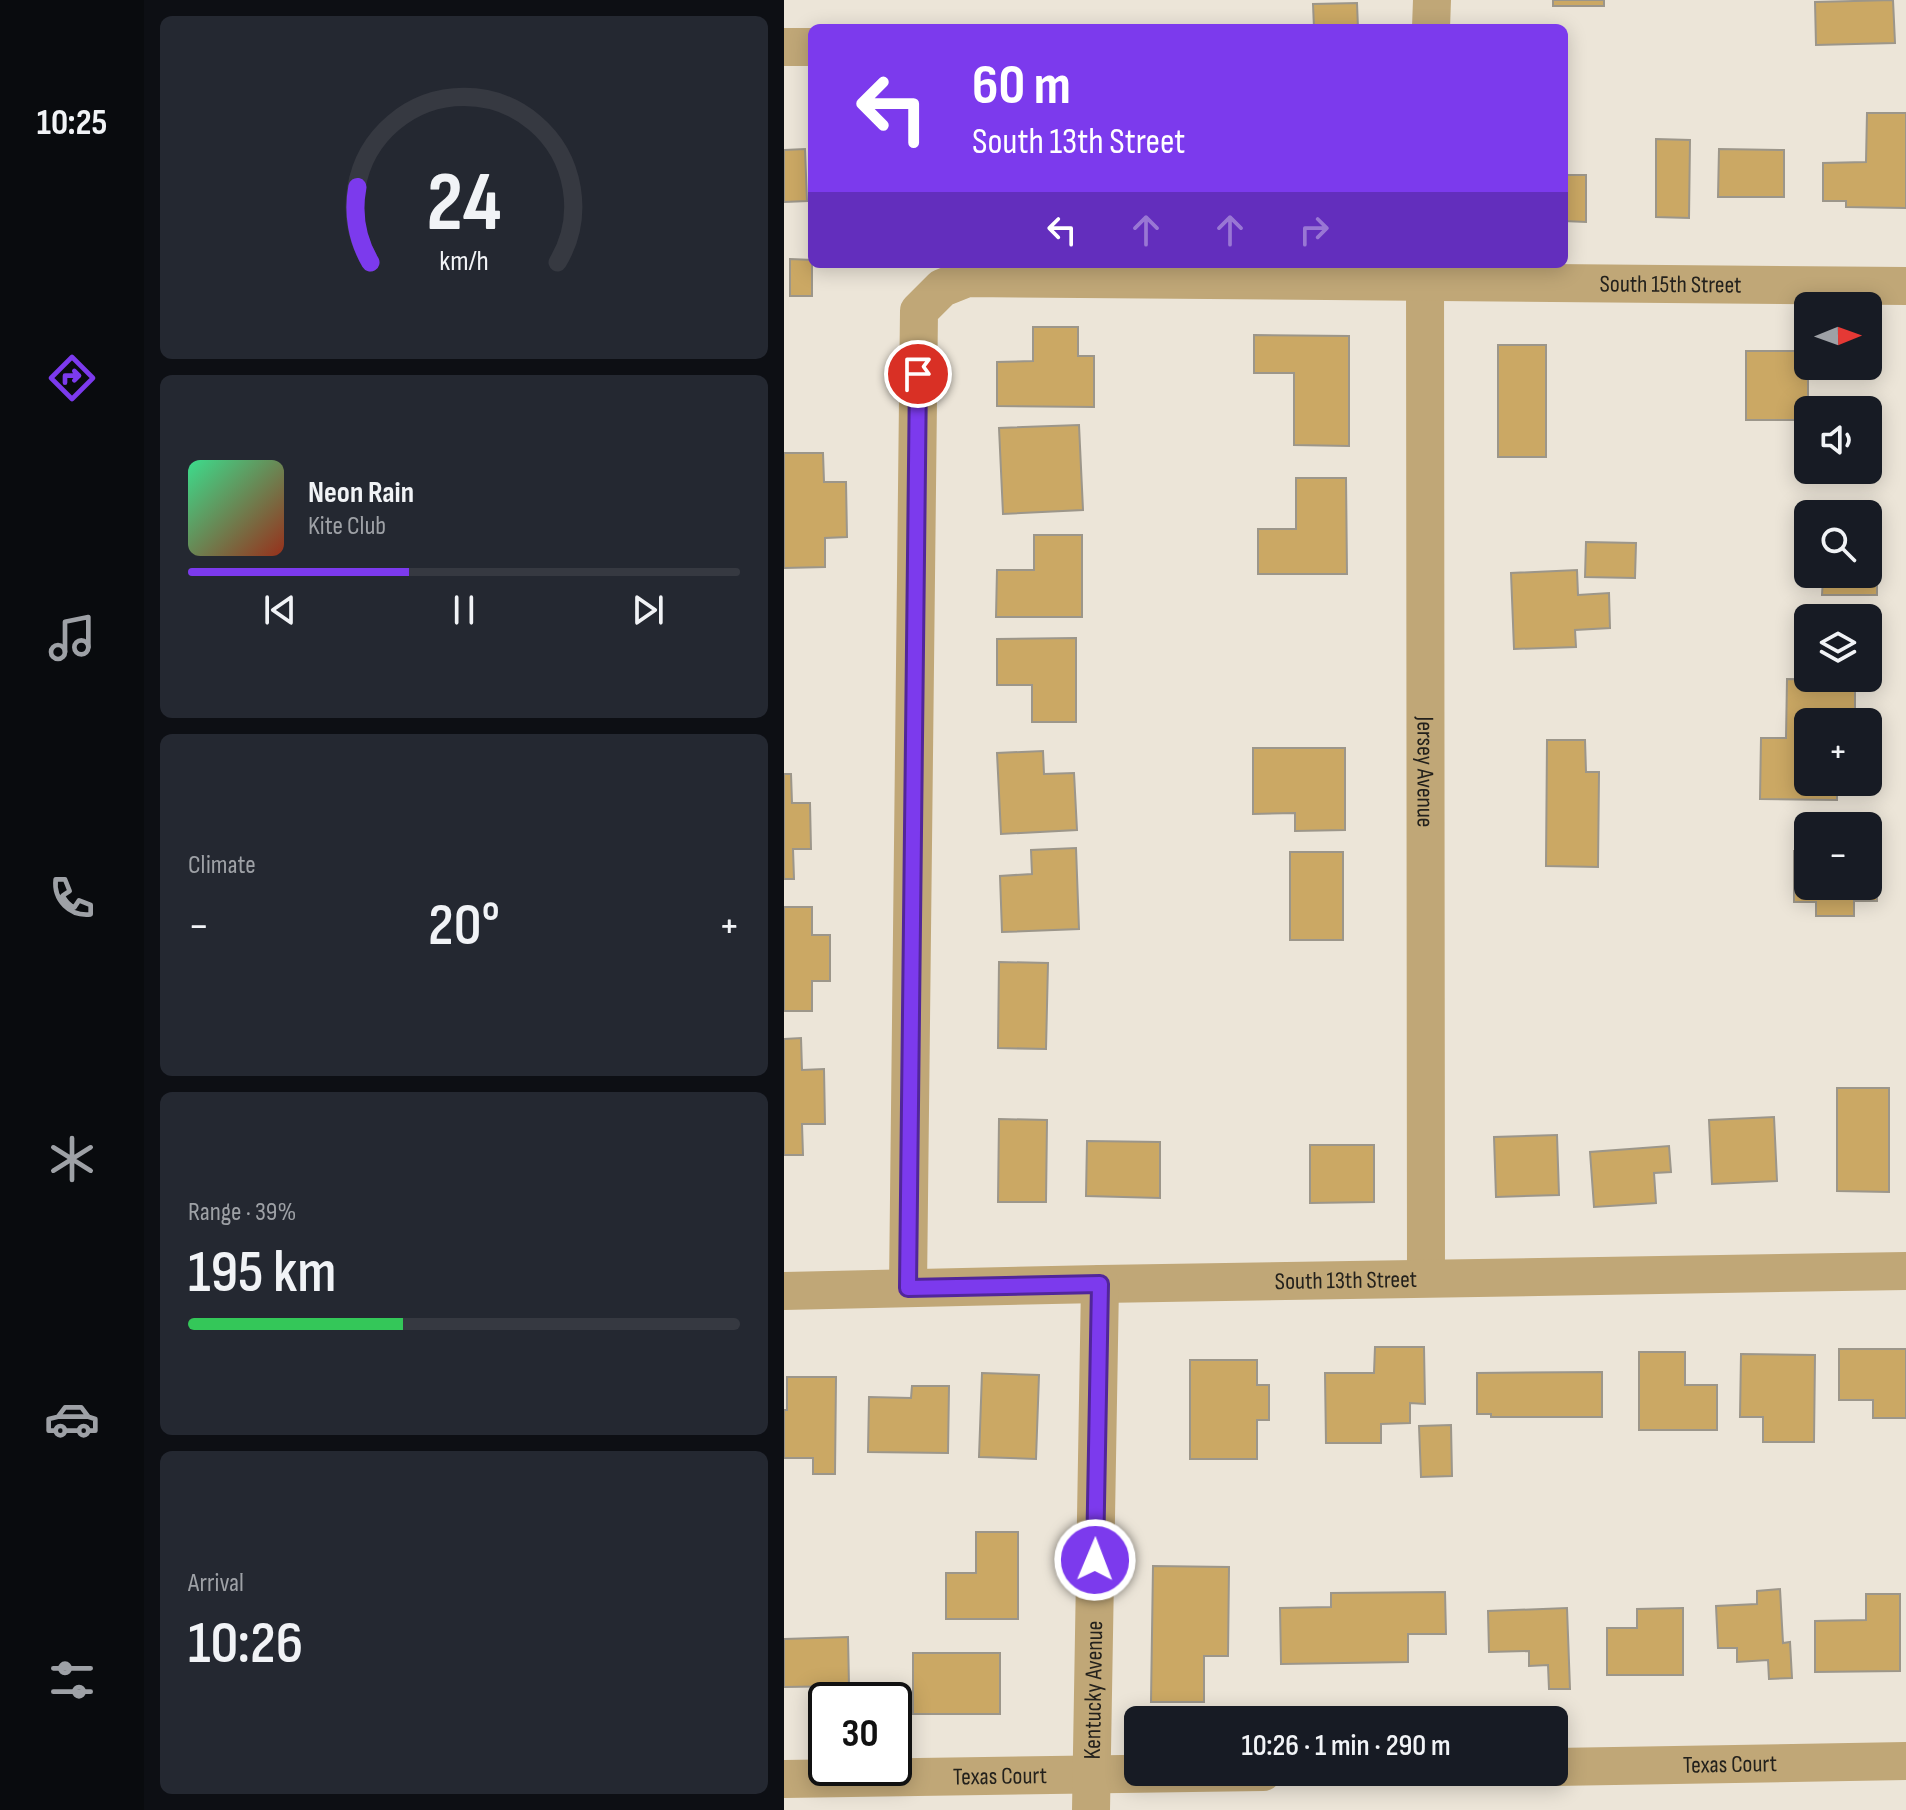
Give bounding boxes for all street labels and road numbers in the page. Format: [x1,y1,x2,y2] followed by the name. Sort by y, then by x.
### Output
[1599,269,1742,300] street label: South 15th Street
[1410,715,1440,828] street label: Jersey Avenue
[1275,1265,1417,1296] street label: South 13th Street
[1078,1621,1109,1760] street label: Kentucky Avenue
[1683,1749,1777,1780] street label: Texas Court
[953,1761,1047,1792] street label: Texas Court

